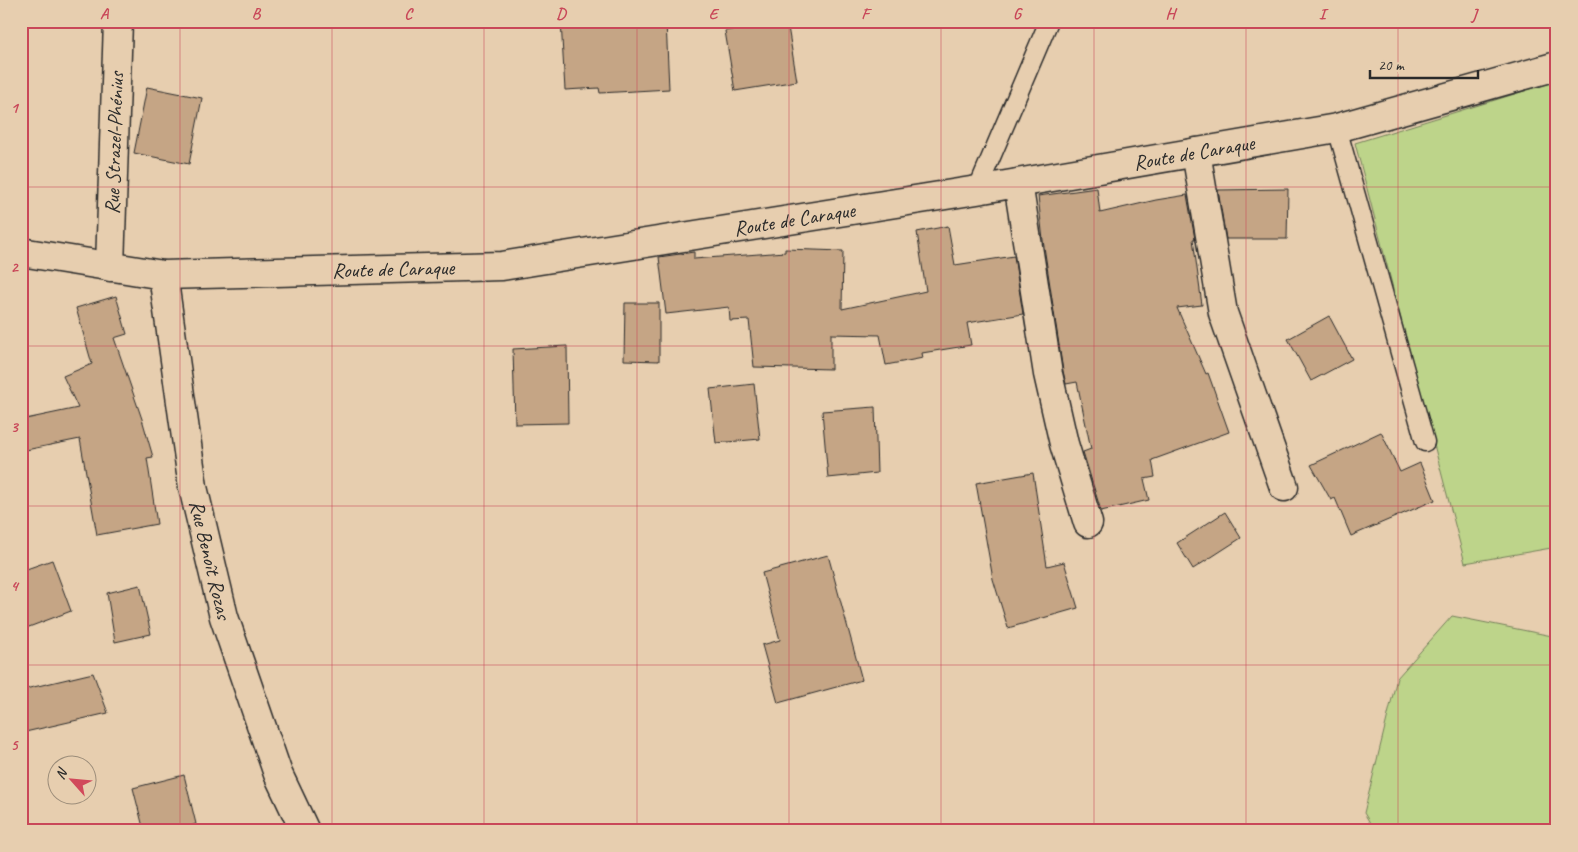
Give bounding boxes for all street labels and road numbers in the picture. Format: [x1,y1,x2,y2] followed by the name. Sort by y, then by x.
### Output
[99,70,129,215] street label: Rue Strazel-Phénius
[1131,129,1257,176] street label: Route de Caraque
[732,197,858,242] street label: Route de Caraque
[332,254,456,284] street label: Route de Caraque
[184,498,238,624] street label: Rue Benoît Rozas

